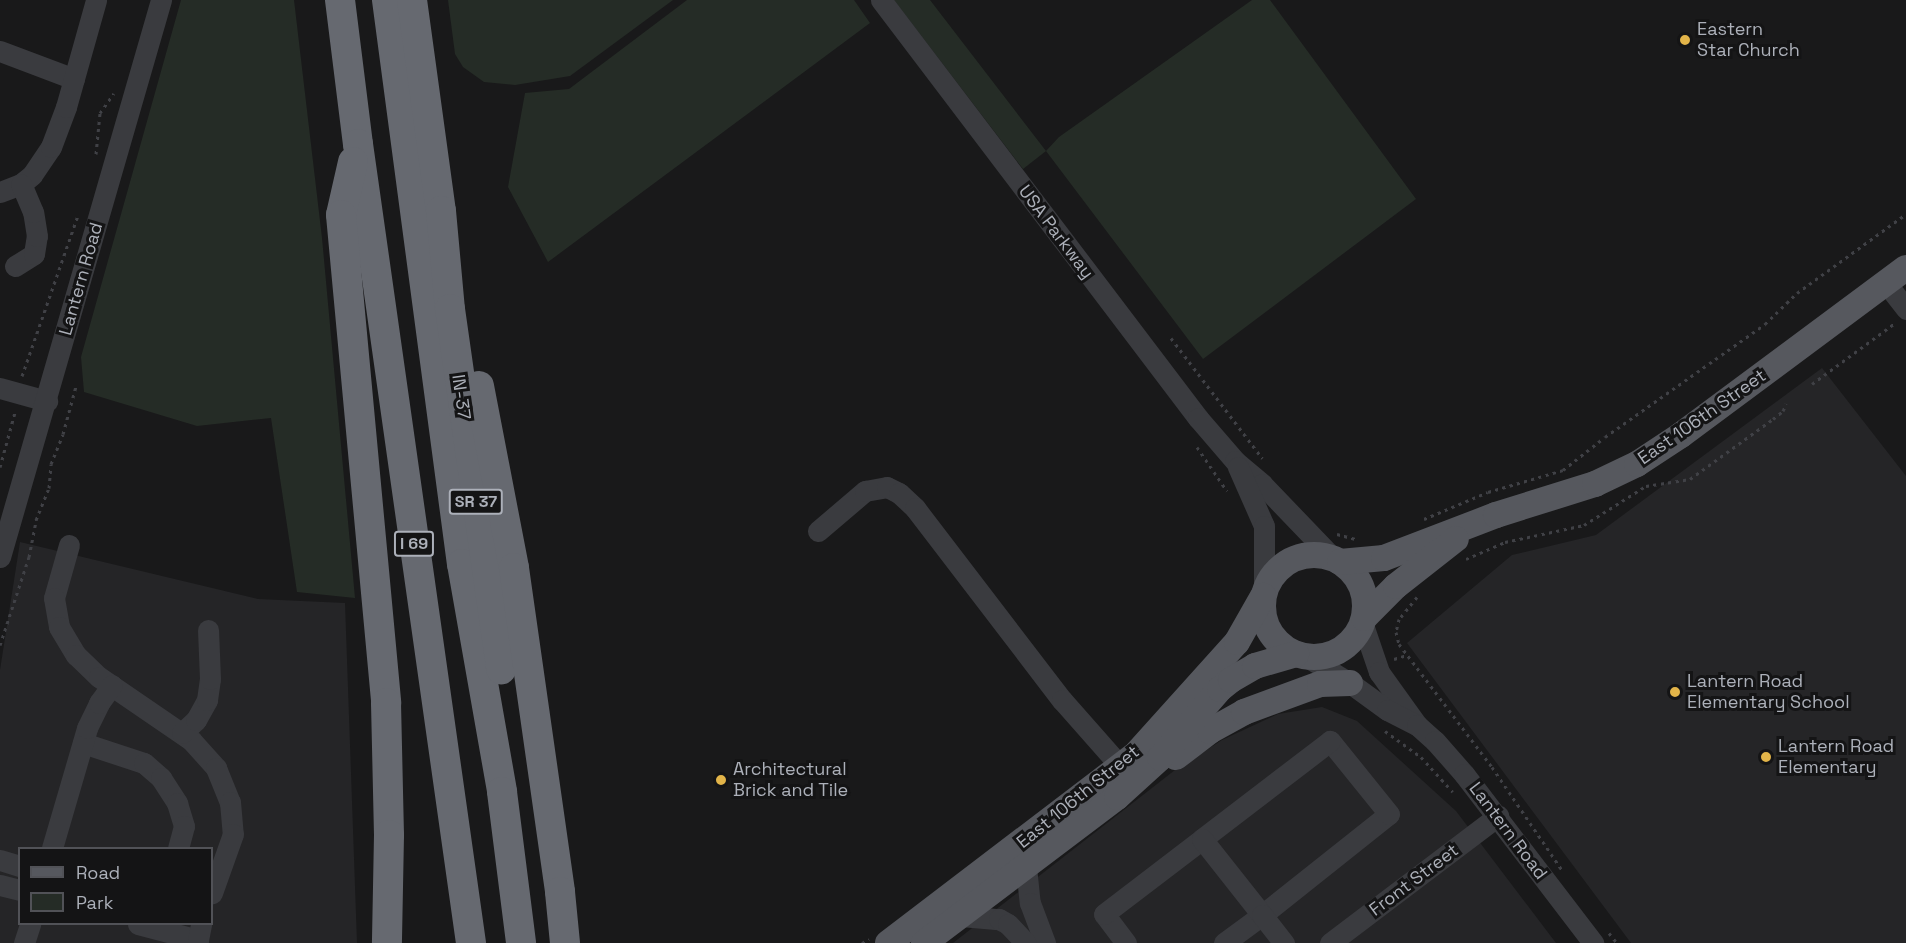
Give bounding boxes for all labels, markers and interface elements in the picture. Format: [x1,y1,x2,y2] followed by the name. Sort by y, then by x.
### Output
[1697,19,1800,62] place label: Eastern Star Church
[1678,33,1692,47] marker: Eastern Star Church
[1014,181,1098,283] street label: USA Parkway
[55,220,107,338] street label: Lantern Road
[1634,365,1770,469] street label: East 106th Street
[447,373,475,421] street label: IN-37
[448,489,504,515] road number: SR 37
[393,531,435,557] road number: I 69
[1687,671,1850,714] place label: Lantern Road Elementary School
[1668,685,1682,699] marker: Lantern Road Elementary School
[1778,736,1894,778] place label: Lantern Road Elementary
[1012,741,1144,853] street label: East 106th Street
[1759,750,1773,764] marker: Lantern Road Elementary
[733,759,849,802] place label: Architectural Brick and Tile
[714,773,728,787] marker: Architectural Brick and Tile
[1464,778,1552,884] street label: Lantern Road
[1365,839,1463,921] street label: Front Street
[18,847,213,925] legend
[76,861,120,884] text: Road
[76,891,113,914] text: Park

